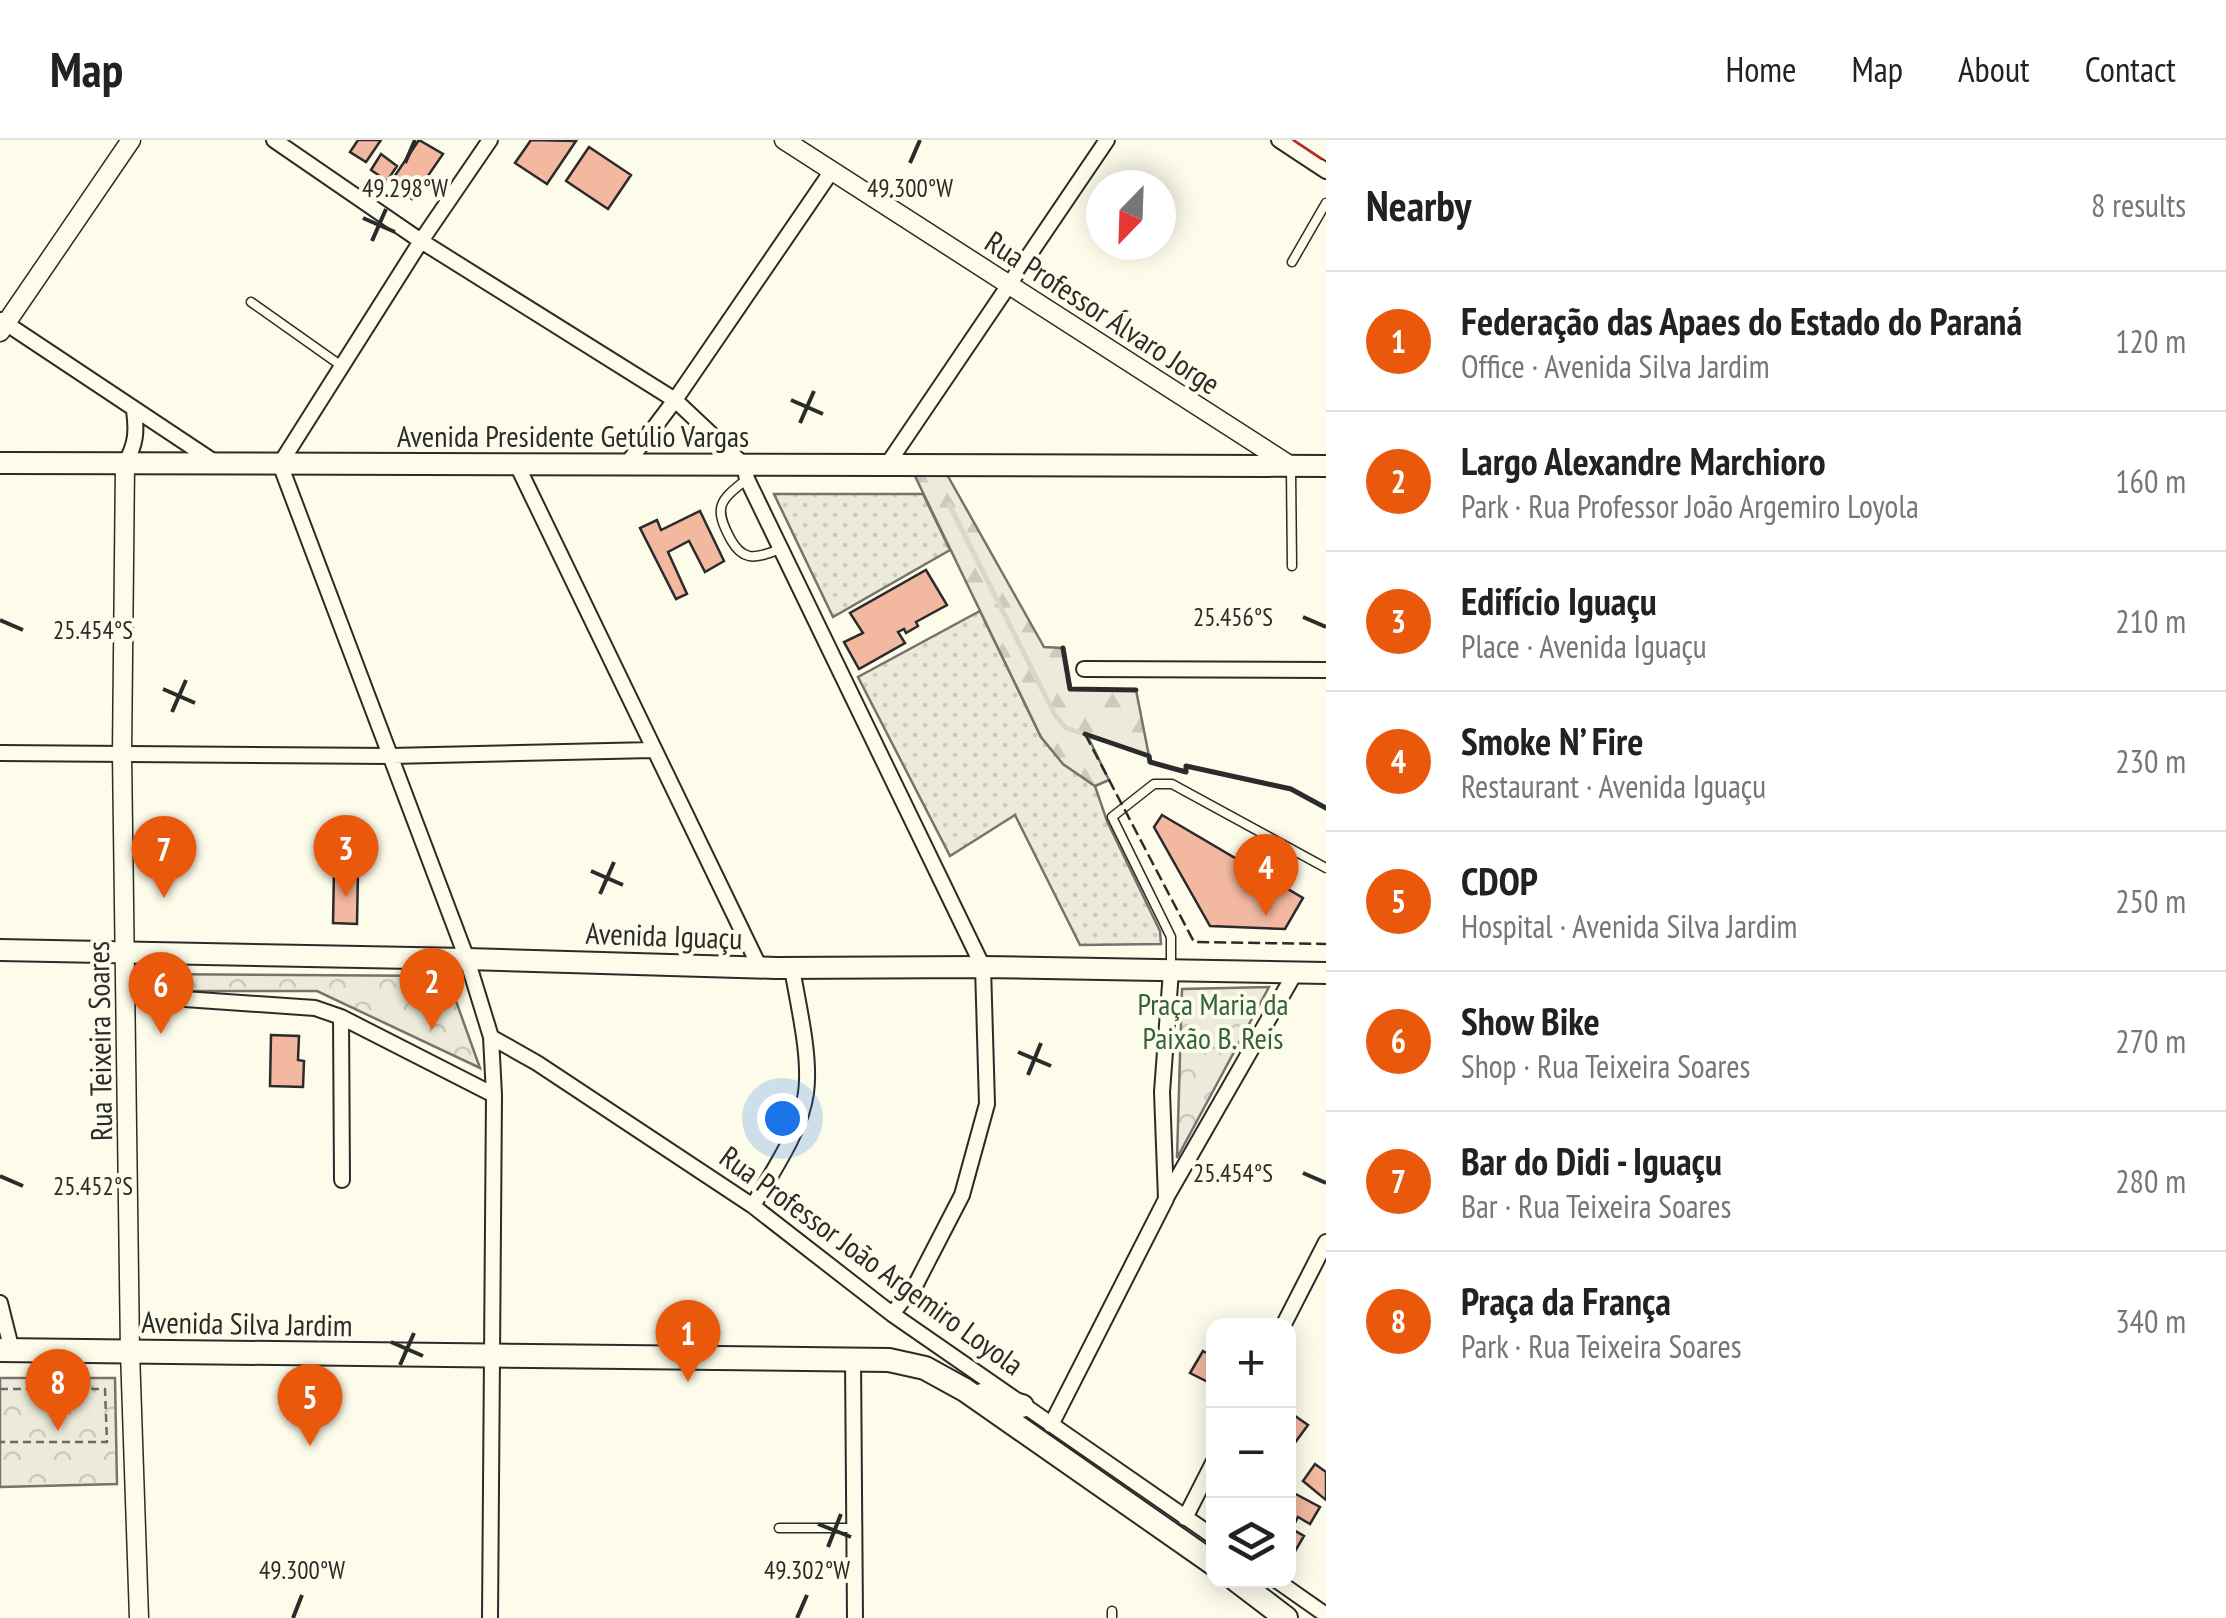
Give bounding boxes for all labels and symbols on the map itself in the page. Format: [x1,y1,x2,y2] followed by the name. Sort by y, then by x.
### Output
[1086,170,1176,260] north arrow
[362,172,448,204] text: 49.298°W
[867,172,953,204] text: 49.300°W
[978,221,1228,403] street label: Rua Professor Álvaro Jorge
[397,416,749,455] street label: Avenida Presidente Getúlio Vargas
[1193,601,1273,633] text: 25.456°S
[53,614,133,646] text: 25.454°S
[314,814,378,897] pin: 3
[132,816,196,898] pin: 7
[1234,834,1298,916] pin: 4
[585,913,743,957] street label: Avenida Iguaçu
[78,941,120,1141] street label: Rua Teixeira Soares
[400,948,464,1030] pin: 2
[128,952,194,1034] pin: 6
[1137,984,1289,1057] park label: Praça Maria da Paixão B. Reis
[757,1093,808,1144] your location
[712,1137,1032,1383] street label: Rua Professor João Argemiro Loyola
[1193,1157,1273,1189] text: 25.454°S
[53,1170,133,1202] text: 25.452°S
[656,1300,720,1382] pin: 1
[141,1302,353,1344] street label: Avenida Silva Jardim
[26,1348,90,1431] pin: 8
[278,1364,342,1446] pin: 5
[259,1554,345,1586] text: 49.300°W
[764,1554,850,1586] text: 49.302°W

